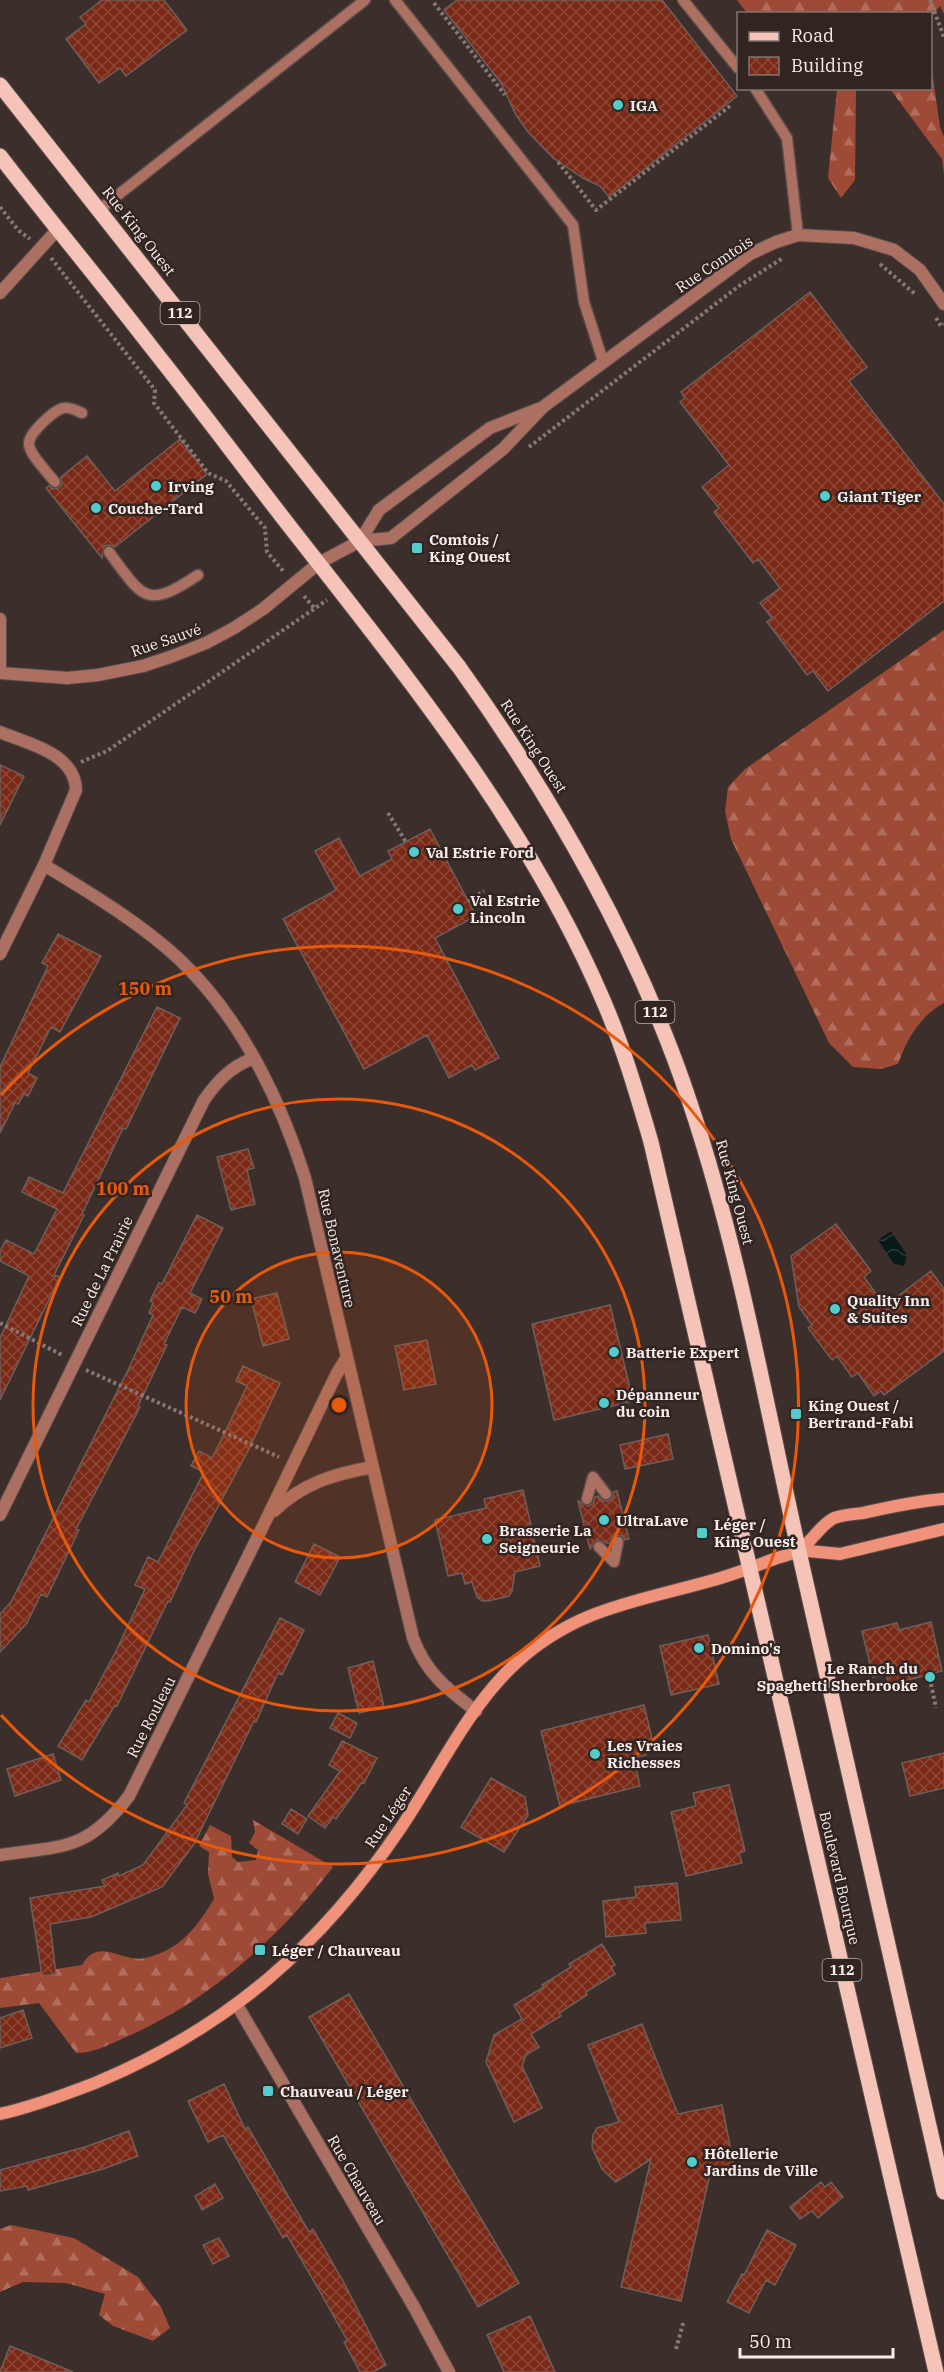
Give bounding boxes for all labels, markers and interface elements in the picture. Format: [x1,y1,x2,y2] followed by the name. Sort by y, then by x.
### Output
[737,12,932,90] legend
[791,24,834,47] text: Road
[791,54,863,77] text: Building
[630,96,658,115] place label: IGA
[611,98,625,112] marker: IGA
[98,183,180,279] street label: Rue King Ouest
[672,231,756,297] street label: Rue Comtois
[160,302,200,324] road number: 112
[168,477,214,496] place label: Irving
[149,479,163,493] marker: Irving
[837,487,922,506] place label: Giant Tiger
[818,489,832,503] marker: Giant Tiger
[108,499,204,518] place label: Couche-Tard
[89,501,103,515] marker: Couche-Tard
[429,530,511,566] place label: Comtois / King Ouest
[410,541,424,555] marker: Comtois / King Ouest
[128,619,204,661] street label: Rue Sauvé
[497,696,571,796] street label: Rue King Ouest
[426,843,535,862] place label: Val Estrie Ford
[407,845,421,859] marker: Val Estrie Ford
[470,891,540,927] place label: Val Estrie Lincoln
[451,902,465,916] marker: Val Estrie Lincoln
[118,977,173,1000] text: 150 m
[636,1001,674,1023] road number: 112
[712,1137,758,1247] street label: Rue King Ouest
[96,1177,151,1200] text: 100 m
[314,1187,360,1309] street label: Rue Bonaventure
[67,1213,137,1329] street label: Rue de La Prairie
[209,1285,253,1308] text: 50 m
[847,1291,930,1327] place label: Quality Inn & Suites
[828,1302,842,1316] marker: Quality Inn & Suites
[626,1343,740,1362] place label: Batterie Expert
[607,1345,621,1359] marker: Batterie Expert
[616,1385,700,1421] place label: Dépanneur du coin
[329,1395,349,1415] centre of rings
[597,1396,611,1410] marker: Dépanneur du coin
[808,1396,914,1432] place label: King Ouest / Bertrand-Fabi
[789,1407,803,1421] marker: King Ouest / Bertrand-Fabi
[616,1511,688,1530] place label: UltraLave
[597,1513,611,1527] marker: UltraLave
[714,1515,796,1551] place label: Léger / King Ouest
[499,1521,592,1557] place label: Brasserie La Seigneurie
[695,1526,709,1540] marker: Léger / King Ouest
[480,1532,494,1546] marker: Brasserie La Seigneurie
[711,1639,781,1658] place label: Domino's
[692,1641,706,1655] marker: Domino's
[757,1659,918,1695] place label: Le Ranch du Spaghetti Sherbrooke
[923,1670,937,1684] marker: Le Ranch du Spaghetti Sherbrooke
[122,1673,180,1761] street label: Rue Rouleau
[607,1736,683,1772] place label: Les Vraies Richesses
[588,1747,602,1761] marker: Les Vraies Richesses
[360,1782,416,1852] street label: Rue Léger
[815,1809,865,1947] street label: Boulevard Bourque
[272,1941,401,1960] place label: Léger / Chauveau
[253,1943,267,1957] marker: Léger / Chauveau
[822,1959,862,1981] road number: 112
[280,2082,409,2101] place label: Chauveau / Léger
[261,2084,275,2098] marker: Chauveau / Léger
[324,2132,390,2228] street label: Rue Chauveau
[704,2144,818,2180] place label: Hôtellerie Jardins de Ville
[685,2155,699,2169] marker: Hôtellerie Jardins de Ville
[740,2321,893,2359] scale bar
[749,2330,792,2353] text: 50 m

